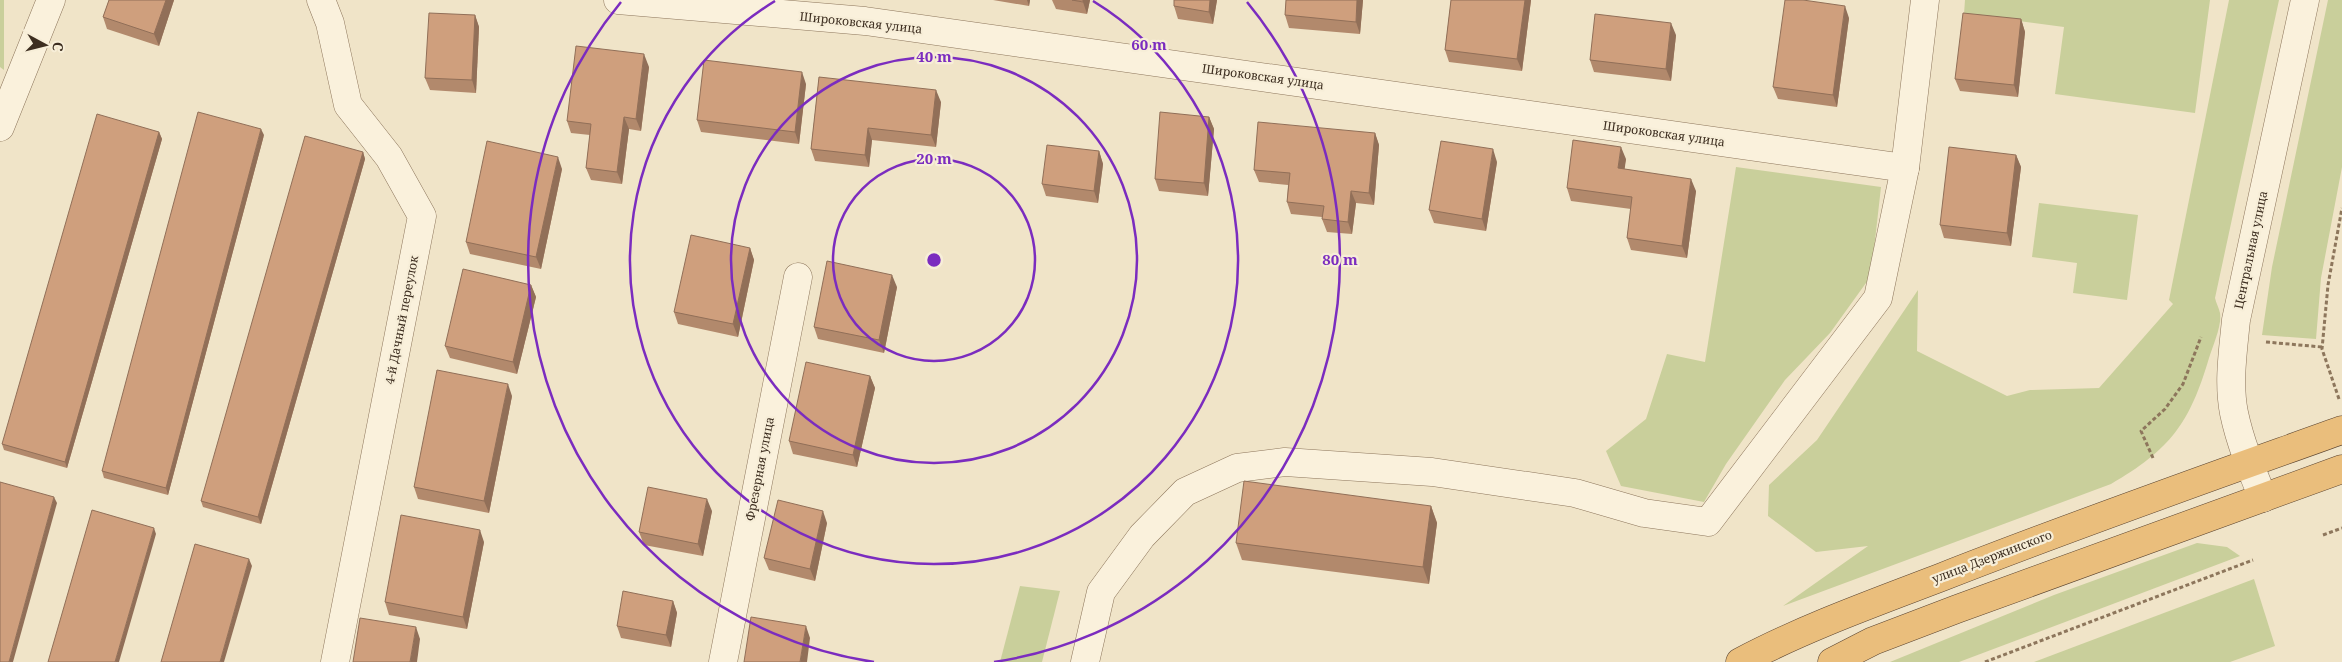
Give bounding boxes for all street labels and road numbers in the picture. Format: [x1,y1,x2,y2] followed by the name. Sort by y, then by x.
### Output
[799,8,923,37] street label: Широковская улица
[1201,60,1325,94] street label: Широковская улица
[1602,117,1726,151] street label: Широковская улица
[2230,189,2271,311] street label: Центральная улица
[381,253,422,386] street label: 4-й Дачный переулок
[741,415,778,523] street label: Фрезерная улица
[1929,526,2054,587] street label: улица Дзержинского

